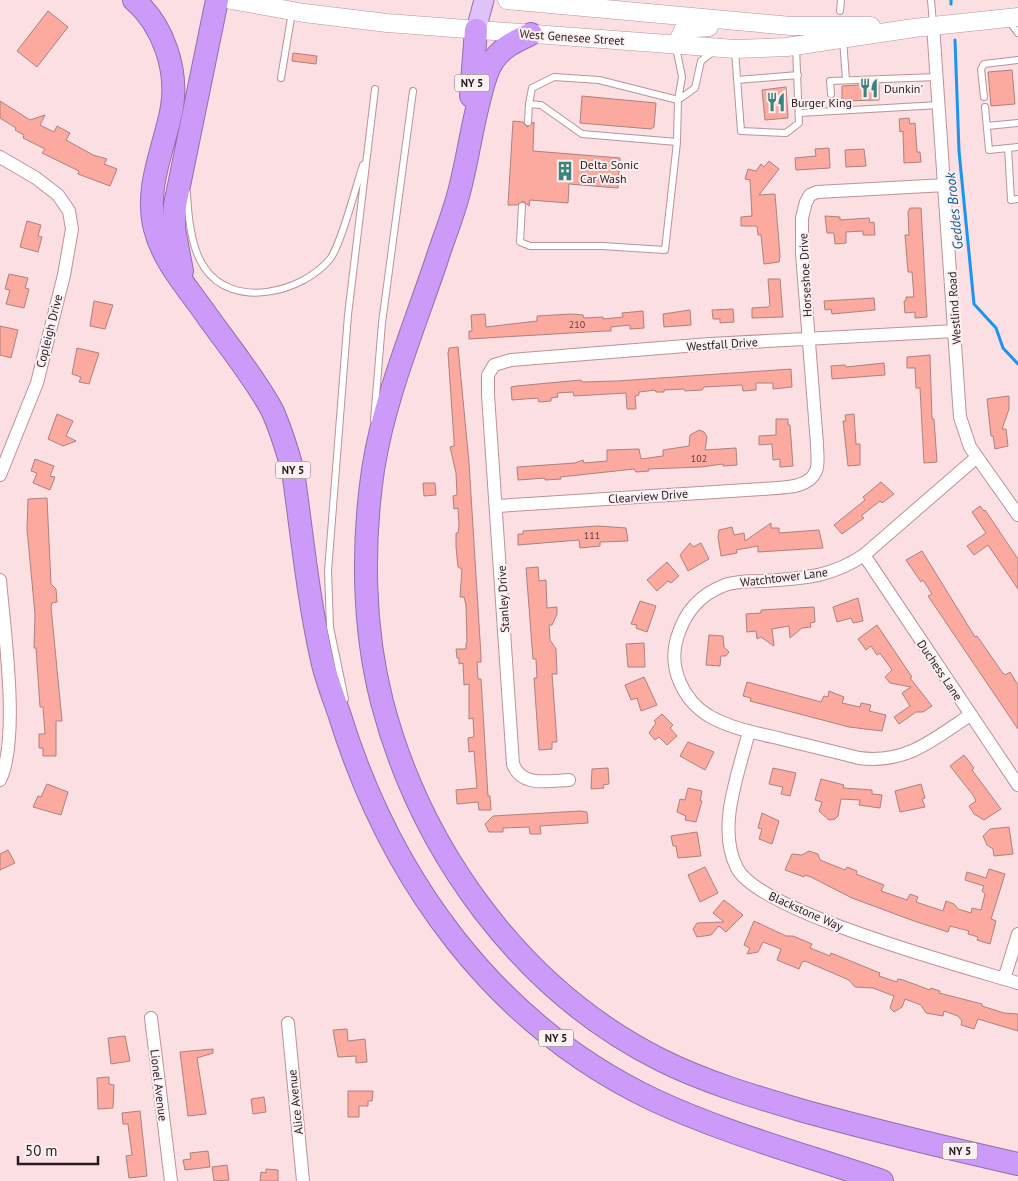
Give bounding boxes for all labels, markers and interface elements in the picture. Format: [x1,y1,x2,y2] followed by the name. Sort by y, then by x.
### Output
[519,26,625,48] street label: West Genesee Street
[454,75,490,92] road number: NY 5
[858,77,880,99] restaurant icon: Dunkin'
[884,81,923,96] place label: Dunkin'
[765,91,787,113] restaurant icon: Burger King
[791,95,852,110] place label: Burger King
[580,157,639,186] place label: Delta Sonic Car Wash
[554,160,576,182] building icon: Delta Sonic Car Wash
[941,171,967,250] water label: Geddes Brook
[795,233,815,317] street label: Horseshoe Drive
[944,271,964,345] street label: Westlind Road
[33,293,65,369] street label: Copleigh Drive
[569,318,586,331] house number: 210
[686,334,758,354] street label: Westfall Drive
[691,452,707,465] house number: 102
[276,462,310,478] road number: NY 5
[608,486,688,506] street label: Clearview Drive
[584,529,600,542] house number: 111
[739,564,829,590] street label: Watchtower Lane
[494,565,512,633] street label: Stanley Drive
[914,637,966,703] street label: Duchess Lane
[767,888,846,934] street label: Blackstone Way
[538,1030,574,1046] road number: NY 5
[147,1048,171,1122] street label: Lionel Avenue
[284,1069,306,1135] street label: Alice Avenue
[18,1134,98,1166] scale bar
[25,1141,58,1160] text: 50 m
[942,1142,978,1160] road number: NY 5

